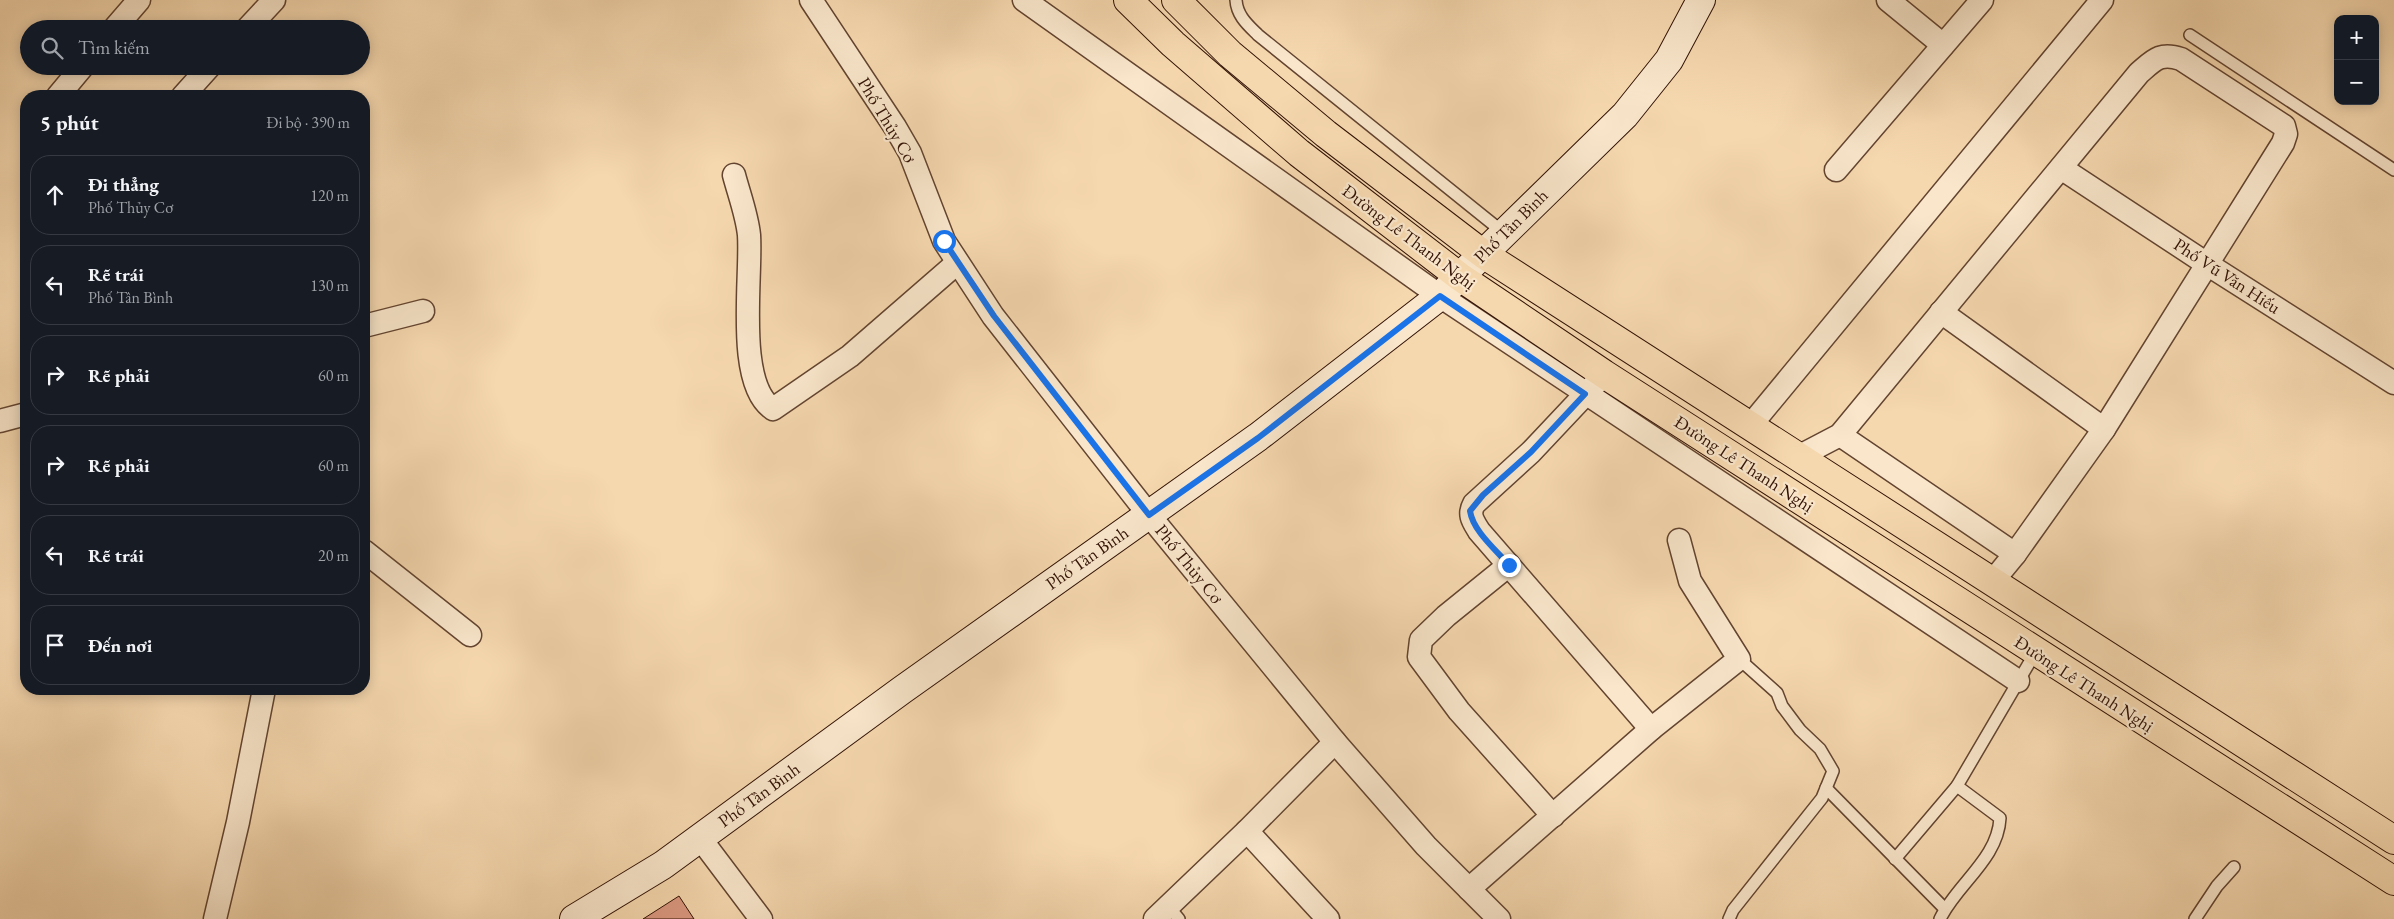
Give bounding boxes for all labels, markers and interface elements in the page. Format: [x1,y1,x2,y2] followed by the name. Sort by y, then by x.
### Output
[2334,15,2379,105] map controls
[2334,15,2379,60] button: +
[20,20,370,75] search box
[38,34,66,62] icon: search
[78,35,150,60] text: Tìm kiếm
[2334,60,2379,105] button: −
[853,73,922,168] street label: Phố Thủy Cơ
[40,109,99,136] text: 5 phút
[266,112,350,133] text: Đi bộ · 390 m
[88,172,159,197] text: Đi thẳng
[1338,179,1481,295] street label: Đường Lê Thanh Nghị
[41,181,69,209] icon: ahead
[1469,184,1553,268] street label: Phố Tân Bình
[310,185,349,206] text: 120 m
[88,197,173,218] text: Phố Thủy Cơ
[933,230,956,253] route start
[2169,232,2286,319] street label: Phố Vũ Văn Hiếu
[88,262,144,287] text: Rẽ trái
[41,271,69,299] icon: left
[310,275,349,296] text: 130 m
[88,287,173,308] text: Phố Tân Bình
[41,361,69,389] icon: right
[88,363,150,388] text: Rẽ phải
[318,365,349,386] text: 60 m
[1670,410,1819,518] street label: Đường Lê Thanh Nghị
[41,451,69,479] icon: right
[88,453,150,478] text: Rẽ phải
[318,455,349,476] text: 60 m
[1150,519,1229,609] street label: Phố Thủy Cơ
[1041,521,1133,595] street label: Phố Tân Bình
[41,541,69,569] icon: left
[88,543,144,568] text: Rẽ trái
[318,545,349,566] text: 20 m
[1498,554,1521,577] route end
[2010,630,2159,738] street label: Đường Lê Thanh Nghị
[41,631,69,659] icon: arrive
[88,633,152,658] text: Đến nơi
[713,757,804,832] street label: Phố Tân Bình

